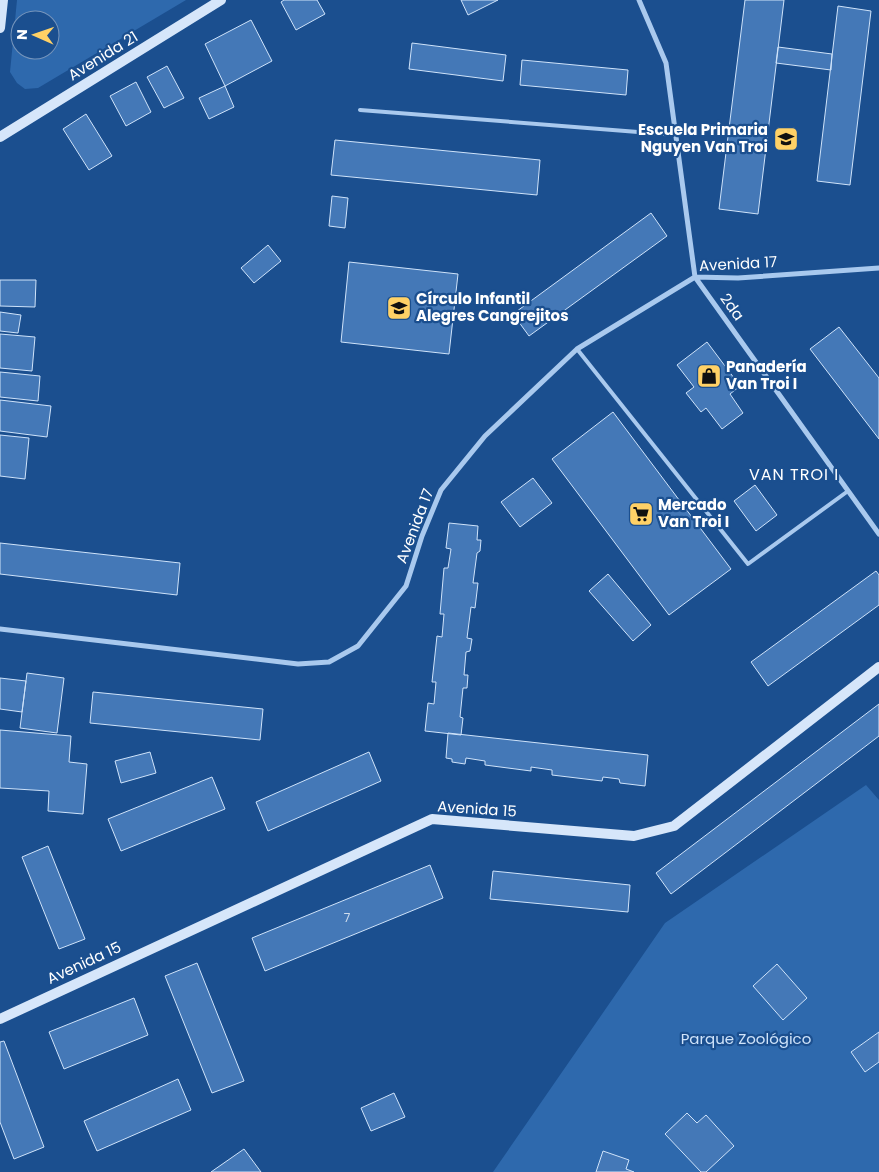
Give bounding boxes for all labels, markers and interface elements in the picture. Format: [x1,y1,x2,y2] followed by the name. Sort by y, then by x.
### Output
[10,10,60,60] north arrow
[64,26,142,85] street label: Avenida 21
[12,29,32,40] text: N
[638,119,768,157] place label: Escuela Primaria Nguyen Van Troi
[773,126,799,152] school or university icon: Escuela Primaria Nguyen Van Troi
[698,251,778,276] street label: Avenida 17
[416,288,569,326] place label: Círculo Infantil Alegres Cangrejitos
[715,289,749,325] street label: 2da
[386,295,412,321] school or university icon: Círculo Infantil Alegres Cangrejitos
[726,356,807,394] place label: Panadería Van Troi I
[696,363,722,389] shop icon: Panadería Van Troi I
[749,463,839,486] district label: VAN TROI I
[391,485,438,566] street label: Avenida 17
[658,494,729,532] place label: Mercado Van Troi I
[628,501,654,527] supermarket icon: Mercado Van Troi I
[437,795,517,822] street label: Avenida 15
[344,909,351,926] house number: 7
[43,936,124,989] street label: Avenida 15
[681,1028,811,1049] park label: Parque Zoológico

